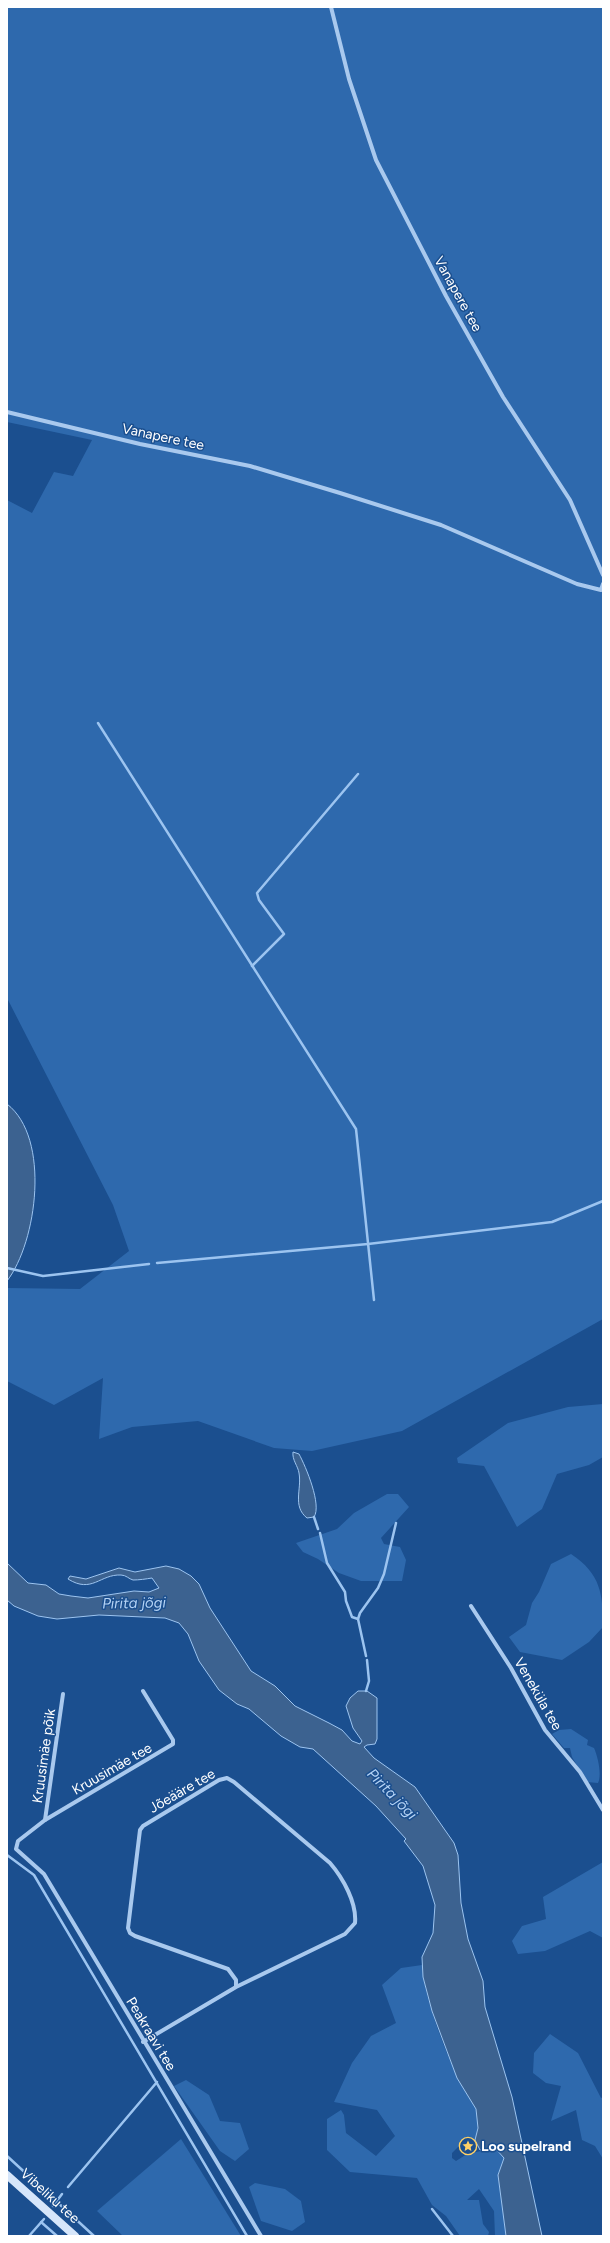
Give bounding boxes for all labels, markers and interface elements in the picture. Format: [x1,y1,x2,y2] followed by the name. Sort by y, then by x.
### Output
[430,253,486,335] street label: Vanapere tee
[120,420,206,454] street label: Vanapere tee
[102,1593,167,1613] water label: Pirita jõgi
[510,1655,566,1734] street label: Veneküla tee
[29,1707,59,1804] street label: Kruusimäe põik
[69,1739,155,1799] street label: Kruusimäe tee
[146,1765,218,1817] street label: Jõeääre tee
[363,1765,421,1824] water label: Pirita jõgi
[122,1994,180,2074] street label: Peakraavi tee
[458,2136,478,2156] place icon: Loo supelrand
[481,2138,571,2155] place label: Loo supelrand
[17,2165,83,2227] street label: Vibeliku tee

